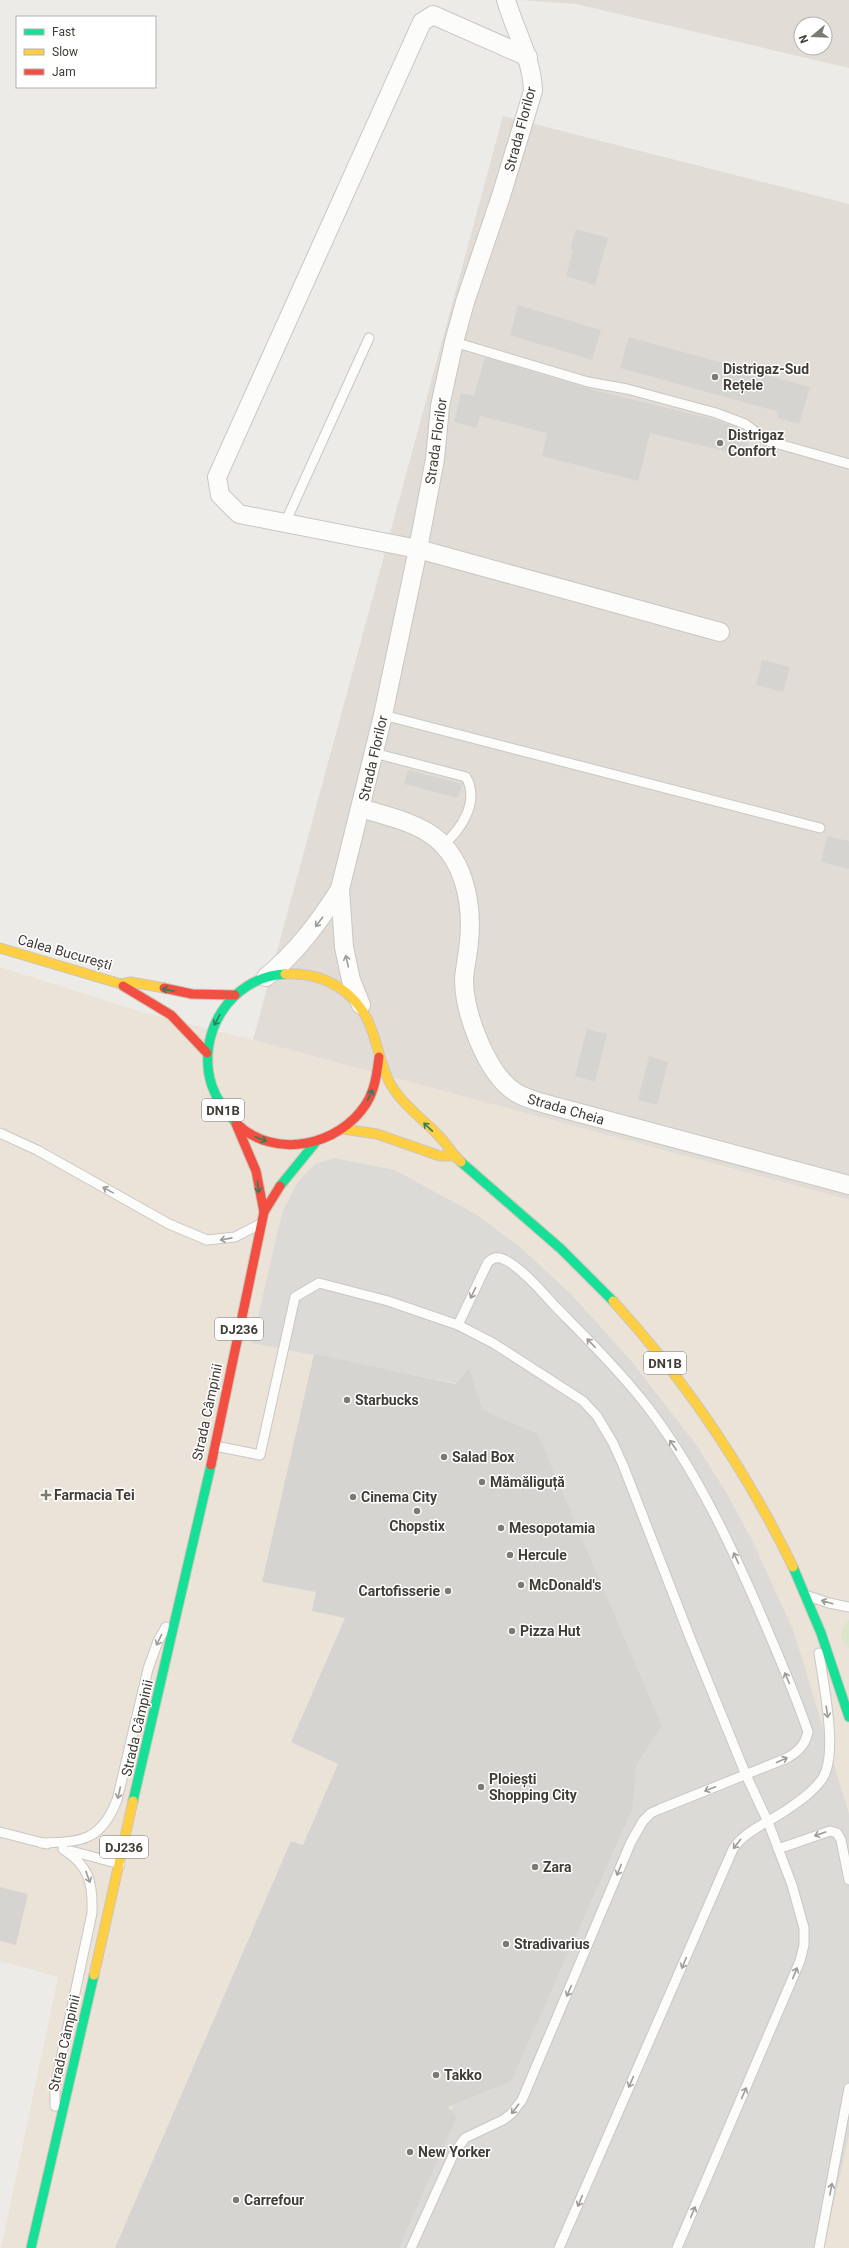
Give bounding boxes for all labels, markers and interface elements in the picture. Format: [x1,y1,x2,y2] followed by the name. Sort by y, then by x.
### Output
[16,16,156,88] legend
[793,16,833,56] north arrow
[52,25,75,39] text: Fast
[797,33,811,45] text: N
[52,45,78,59] text: Slow
[52,65,76,79] text: Jam
[501,84,539,173] street label: Strada Florilor
[723,361,809,394] place label: Distrigaz-Sud Rețele
[710,372,720,382] marker: Distrigaz-Sud Rețele
[422,396,450,485] street label: Strada Florilor
[728,427,784,459] place label: Distrigaz Confort
[715,438,725,448] marker: Distrigaz Confort
[355,713,391,802] street label: Strada Florilor
[315,916,323,927] one-way arrow
[16,931,114,974] street label: Calea București
[343,955,350,968] one-way arrow
[162,986,175,994] one-way arrow
[212,1013,220,1025] one-way arrow
[367,1090,374,1102] one-way arrow
[526,1090,606,1128] street label: Strada Cheia
[202,1099,244,1121] road number: DN1B
[423,1123,433,1132] one-way arrow
[255,1135,267,1143] one-way arrow
[255,1180,262,1193] one-way arrow
[102,1186,114,1193] one-way arrow
[220,1235,233,1243] one-way arrow
[469,1287,476,1299] one-way arrow
[215,1318,263,1340] road number: DJ236
[586,1338,596,1348] one-way arrow
[644,1352,686,1374] road number: DN1B
[189,1362,225,1462] street label: Strada Câmpinii
[355,1392,419,1408] place label: Starbucks
[342,1395,352,1405] marker: Starbucks
[669,1439,677,1450] one-way arrow
[452,1449,515,1465] place label: Salad Box
[439,1452,449,1462] marker: Salad Box
[490,1474,565,1491] place label: Mămăliguță
[477,1477,487,1487] marker: Mămăliguță
[54,1487,135,1503] place label: Farmacia Tei
[361,1489,438,1505] place label: Cinema City
[41,1490,51,1500] marker: Farmacia Tei
[348,1492,358,1502] marker: Cinema City
[412,1506,422,1516] marker: Chopstix
[389,1518,446,1534] place label: Chopstix
[509,1520,596,1536] place label: Mesopotamia
[496,1523,506,1533] marker: Mesopotamia
[518,1547,567,1563] place label: Hercule
[505,1550,515,1560] marker: Hercule
[732,1552,740,1564] one-way arrow
[529,1577,601,1593] place label: McDonald's
[516,1580,526,1590] marker: McDonald's
[359,1583,440,1599] place label: Cartofisserie
[443,1586,453,1596] marker: Cartofisserie
[820,1598,833,1605] one-way arrow
[520,1623,581,1639] place label: Pizza Hut
[507,1626,517,1636] marker: Pizza Hut
[155,1634,162,1646] one-way arrow
[783,1672,790,1684] one-way arrow
[118,1678,156,1778] street label: Strada Câmpinii
[823,1705,831,1718] one-way arrow
[776,1756,788,1763] one-way arrow
[489,1771,578,1803] place label: Ploiești Shopping City
[476,1782,486,1792] marker: Ploiești Shopping City
[114,1786,122,1799] one-way arrow
[704,1786,716,1793] one-way arrow
[813,1831,826,1838] one-way arrow
[100,1836,148,1858] road number: DJ236
[733,1839,741,1850] one-way arrow
[543,1859,572,1875] place label: Zara
[530,1862,540,1872] marker: Zara
[614,1864,622,1876] one-way arrow
[85,1870,92,1883] one-way arrow
[514,1936,590,1952] place label: Stradivarius
[501,1939,511,1949] marker: Stradivarius
[680,1956,687,1968] one-way arrow
[791,1968,799,1980] one-way arrow
[565,1984,572,1996] one-way arrow
[45,1993,83,2093] street label: Strada Câmpinii
[444,2067,482,2083] place label: Takko
[431,2070,441,2080] marker: Takko
[627,2075,634,2087] one-way arrow
[741,2087,748,2099] one-way arrow
[511,2103,519,2114] one-way arrow
[418,2144,490,2160] place label: New Yorker
[405,2147,415,2157] marker: New Yorker
[827,2183,835,2196] one-way arrow
[244,2192,304,2208] place label: Carrefour
[575,2194,583,2206] one-way arrow
[231,2195,241,2205] marker: Carrefour
[690,2207,697,2219] one-way arrow

